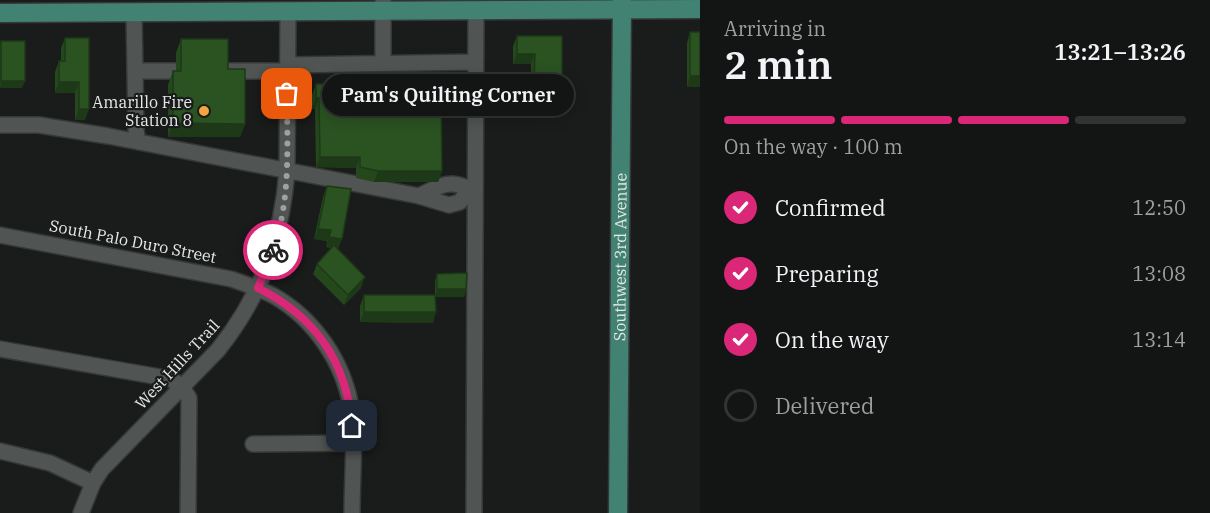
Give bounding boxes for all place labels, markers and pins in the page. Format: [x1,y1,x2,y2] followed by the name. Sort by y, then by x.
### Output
[261,68,312,119] pin
[323,73,575,115] callout: Pam's Quilting Corner
[92,92,192,130] place label: Amarillo Fire Station 8
[197,104,211,118] marker: Amarillo Fire Station 8
[326,400,377,451] pin

